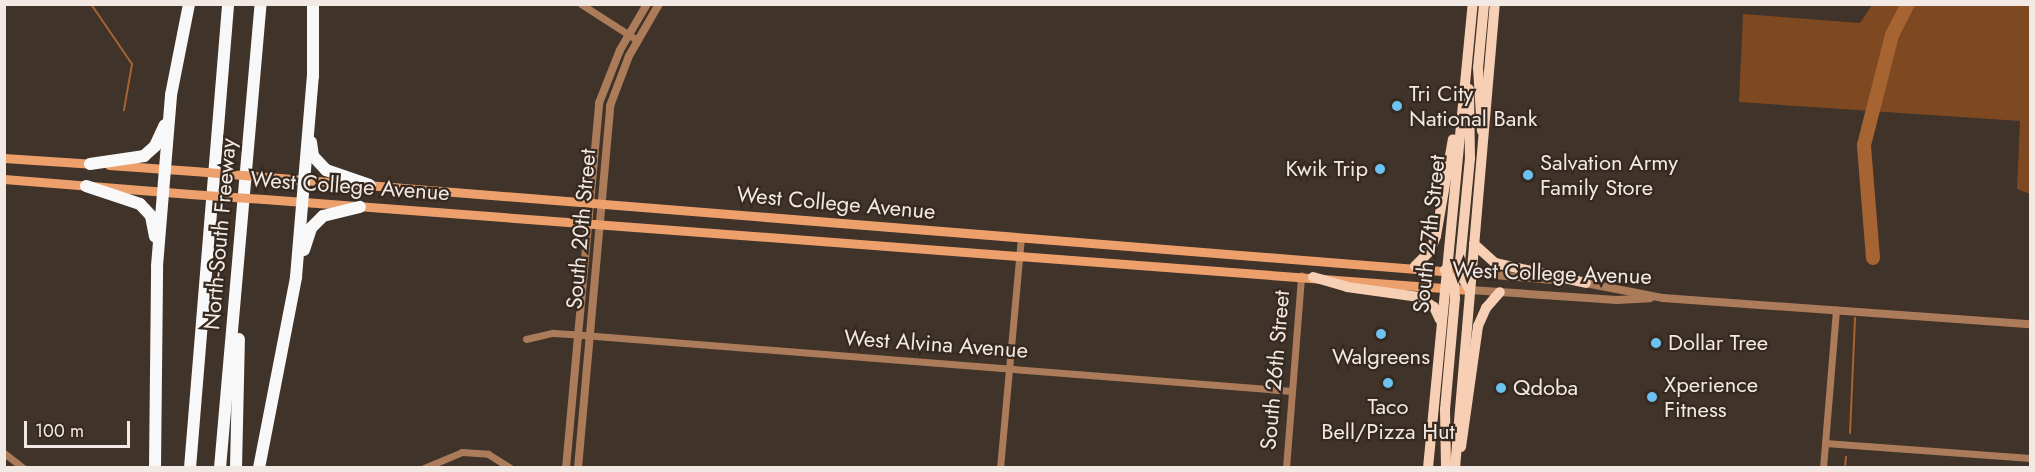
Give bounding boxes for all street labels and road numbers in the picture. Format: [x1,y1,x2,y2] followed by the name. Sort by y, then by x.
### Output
[198,137,242,331] street label: North-South Freeway
[561,148,601,310] street label: South 20th Street
[1408,154,1450,314] street label: South 27th Street
[250,166,450,206] street label: West College Avenue
[735,181,937,225] street label: West College Avenue
[1452,256,1652,290] street label: West College Avenue
[1255,289,1295,451] street label: South 26th Street
[843,324,1029,364] street label: West Alvina Avenue

